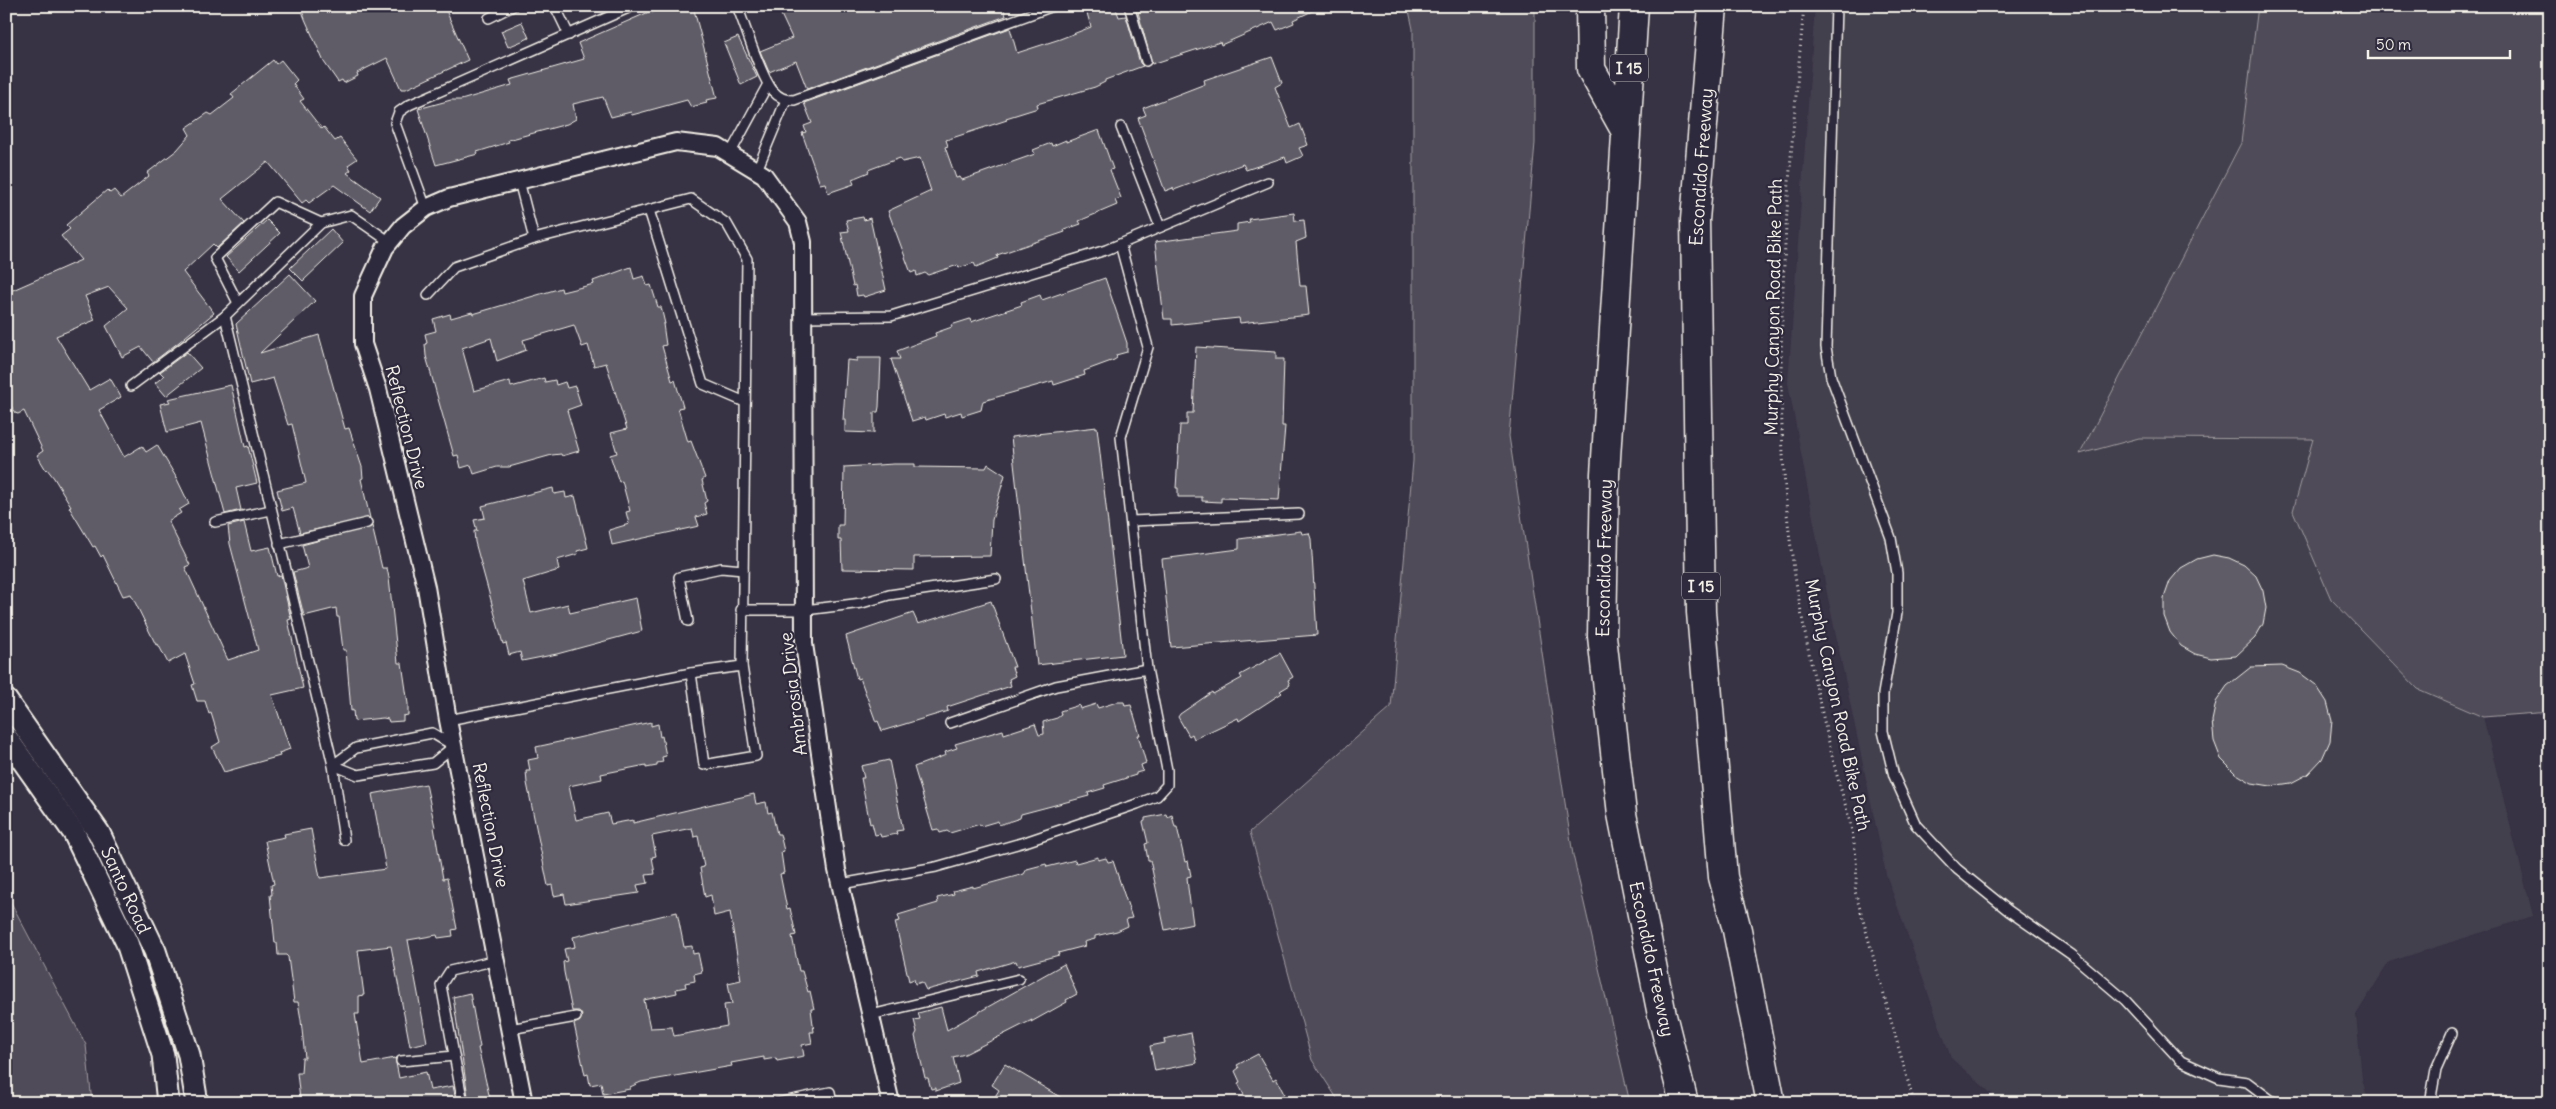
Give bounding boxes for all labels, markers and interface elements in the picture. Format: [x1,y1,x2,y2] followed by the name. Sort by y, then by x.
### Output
[2368,28,2511,60] scale bar
[2376,35,2411,54] text: 50 m
[1610,54,1648,82] road number: I 15
[1684,87,1718,247] street label: Escondido Freeway
[1759,178,1787,436] street label: Murphy Canyon Road Bike Path
[380,363,434,491] street label: Reflection Drive
[1591,479,1617,637] street label: Escondido Freeway
[1682,572,1720,600] road number: I 15
[1800,577,1876,833] street label: Murphy Canyon Road Bike Path
[774,631,812,757] street label: Ambrosia Drive
[468,760,514,890] street label: Reflection Drive
[96,843,156,937] street label: Santo Road
[1624,879,1680,1039] street label: Escondido Freeway

